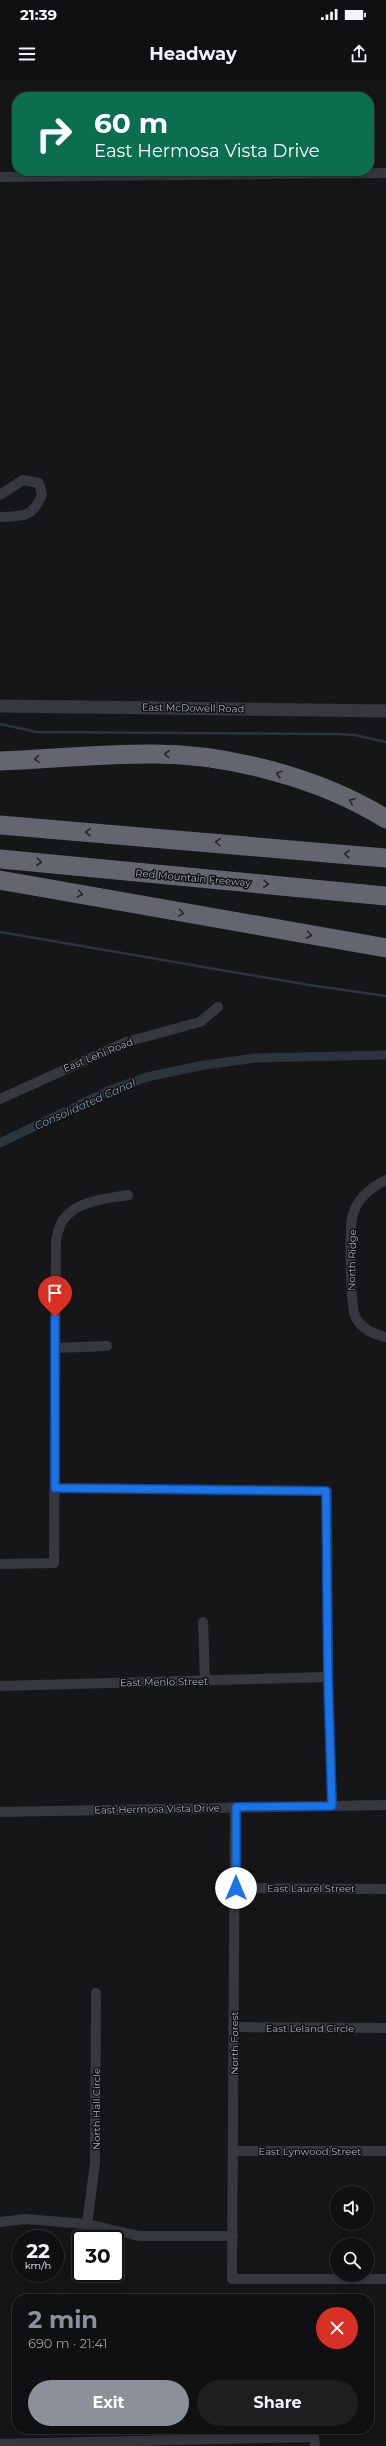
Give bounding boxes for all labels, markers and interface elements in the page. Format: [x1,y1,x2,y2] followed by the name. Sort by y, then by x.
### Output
[20,5,57,24] text: 21:39
[16,43,38,65] icon: menu
[149,43,237,65] text: Headway
[348,43,370,65] icon: share
[94,106,168,140] text: 60 m
[28,108,80,160] icon: right
[94,140,320,162] text: East Hermosa Vista Drive
[142,701,244,715] street label: East McDowell Road
[164,750,170,759] one-way arrow
[34,755,40,764] one-way arrow
[276,770,282,778] one-way arrow
[348,798,356,806] one-way arrow
[85,828,91,837] one-way arrow
[215,838,221,847] one-way arrow
[344,850,350,859] one-way arrow
[36,858,42,867] one-way arrow
[135,866,252,890] street label: Red Mountain Freeway
[263,880,269,889] one-way arrow
[77,890,83,898] one-way arrow
[178,908,184,917] one-way arrow
[306,930,312,939] one-way arrow
[61,1035,135,1075] street label: East Lehi Road
[32,1075,138,1133] water label: Consolidated Canal
[345,1229,359,1291] street label: North Ridge
[38,1276,72,1317] pin
[44,1282,66,1304] icon: arrive
[120,1675,208,1689] street label: East Menlo Street
[94,1801,220,1817] street label: East Hermosa Vista Drive
[215,1867,257,1909] position arrow
[267,1882,355,1895] street label: East Laurel Street
[228,2011,241,2075] street label: North Forest
[266,2022,354,2035] street label: East Leland Circle
[90,2068,103,2150] street label: North Hall Circle
[259,2145,361,2158] street label: East Lynwood Street
[330,2186,374,2282] map controls
[330,2186,374,2230] button: sound
[72,2230,124,2282] speed limit sign: 30
[330,2238,374,2282] button: search
[26,2239,50,2263] text: 22
[25,2259,51,2272] text: km/h
[28,2305,98,2334] text: 2 min
[316,2307,358,2349] button: close
[28,2335,108,2351] text: 690 m · 21:41
[28,2380,189,2426] button: Exit
[197,2380,358,2426] button: Share

